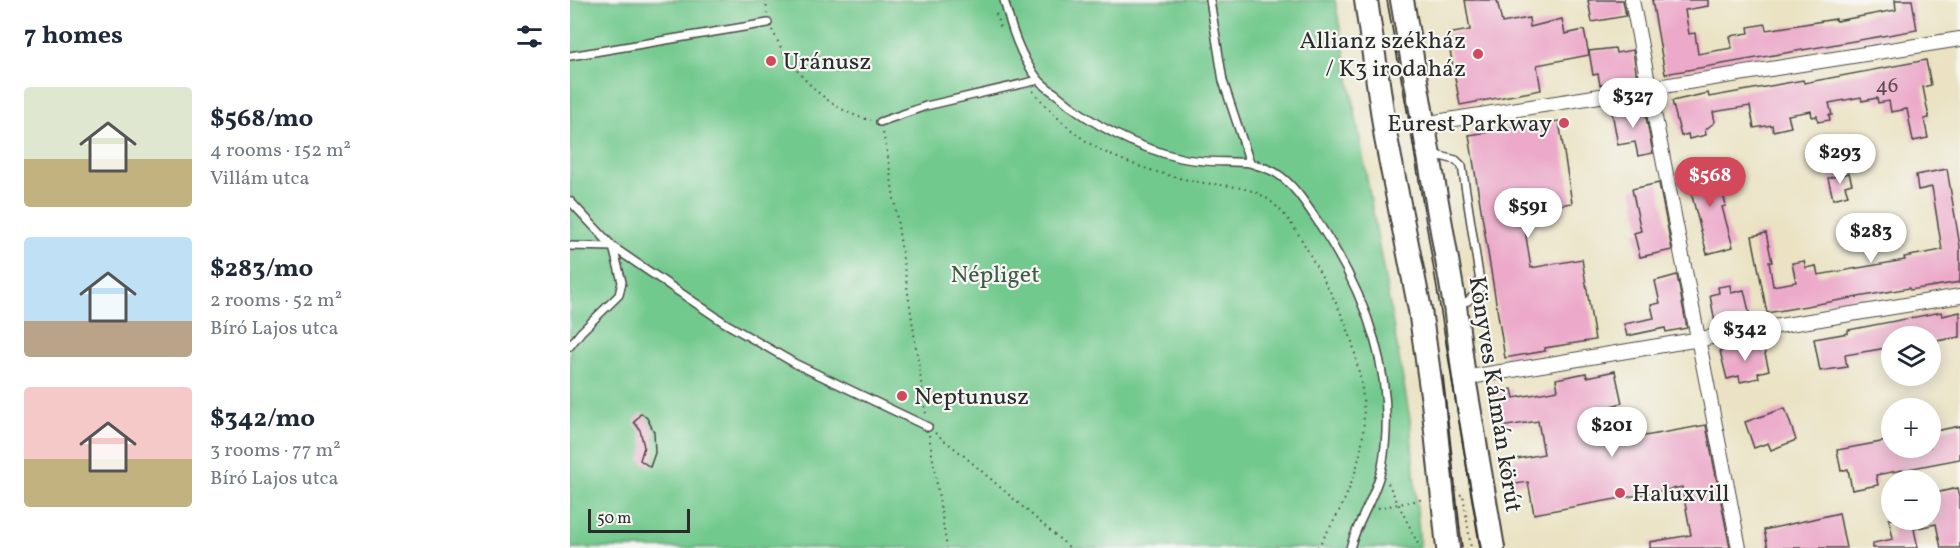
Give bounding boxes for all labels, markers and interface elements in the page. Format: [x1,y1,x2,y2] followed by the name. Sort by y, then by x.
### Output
[24,18,123,54] text: 7 homes
[513,20,546,53] icon: filters
[1299,25,1466,87] place label: Allianz székház / K3 irodaház
[783,46,871,80] place label: Uránusz
[1471,47,1485,61] marker: Allianz székház / K3 irodaház
[764,54,778,68] marker: Uránusz
[1876,72,1898,101] house number: 46
[1597,78,1669,129] pin: $327
[1612,83,1654,111] text: $327
[210,101,313,137] text: $568/mo
[1387,108,1552,142] place label: Eurest Parkway
[72,111,144,183] icon: home
[1557,116,1571,130] marker: Eurest Parkway
[1804,134,1876,185] pin: $293
[210,137,351,165] text: 4 rooms · 152 m²
[1819,139,1861,167] text: $293
[1674,157,1746,208] pin: $568
[1689,162,1731,190] text: $568
[210,165,309,193] text: Villám utca
[1492,188,1564,239] pin: $591
[1508,193,1548,221] text: $591
[1835,213,1907,264] pin: $283
[1850,218,1892,246] text: $283
[210,251,313,287] text: $283/mo
[950,259,1040,293] park label: Népliget
[72,261,144,333] icon: home
[1459,274,1529,515] street label: Könyves Kálmán körút
[210,287,342,315] text: 2 rooms · 52 m²
[1709,311,1781,362] pin: $342
[210,315,339,343] text: Bíró Lajos utca
[1723,316,1767,344] text: $342
[1881,326,1941,530] map controls
[1881,326,1941,386] button: layers
[914,381,1029,415] place label: Neptunusz
[895,389,909,403] marker: Neptunusz
[1881,398,1941,458] button: +
[210,401,315,437] text: $342/mo
[1576,407,1648,458] pin: $201
[72,411,144,483] icon: home
[1591,412,1633,440] text: $201
[210,437,341,465] text: 3 rooms · 77 m²
[210,465,339,493] text: Bíró Lajos utca
[1881,470,1941,530] button: −
[1632,478,1730,512] place label: Haluxvill
[1613,486,1627,500] marker: Haluxvill
[588,506,690,534] scale bar
[597,508,631,530] text: 50 m

